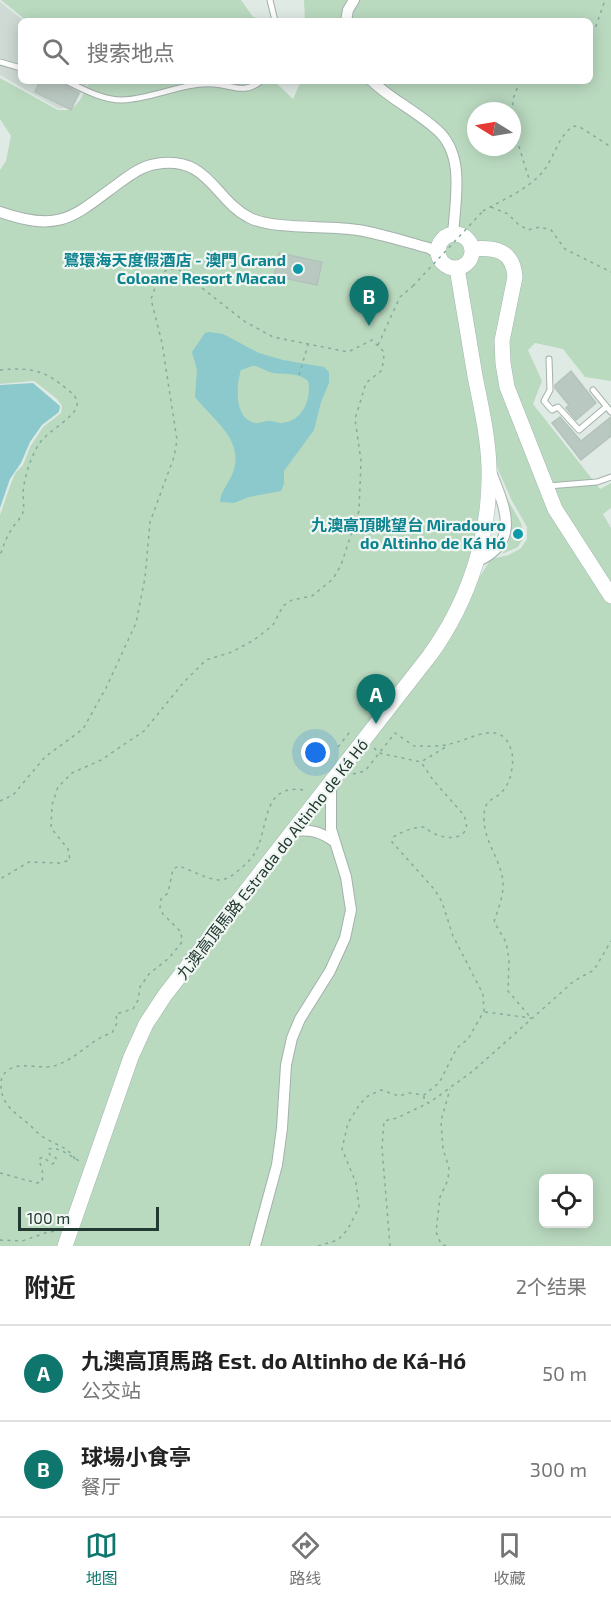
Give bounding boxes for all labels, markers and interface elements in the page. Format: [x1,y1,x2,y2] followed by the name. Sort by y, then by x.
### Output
[18,18,593,84] search box
[39,35,72,68] icon: search
[87,39,175,65] text: 搜索地点
[467,102,521,156] north arrow
[64,250,286,287] place label: 鷺環海天度假酒店 - 澳門 Grand Coloane Resort Macau
[291,262,305,276] marker: 鷺環海天度假酒店 - 澳門 Grand Coloane Resort Macau
[350,276,388,326] pin: B
[311,515,506,552] place label: 九澳高頂眺望台 Miradouro do Altinho de Ká Hó
[511,527,525,541] marker: 九澳高頂眺望台 Miradouro do Altinho de Ká Hó
[356,674,395,724] pin: A
[172,735,371,983] street label: 九澳高頂馬路 Estrada do Altinho de Ká Hó
[301,738,330,767] your location
[539,1174,593,1228] map controls
[539,1174,593,1228] button: locate
[18,1204,159,1232] scale bar
[27,1208,70,1227] text: 100 m
[24,1271,76,1302] text: 附近
[516,1274,587,1298] text: 2个结果
[81,1347,466,1373] text: 九澳高頂馬路 Est. do Altinho de Ká-Hó
[37,1361,50,1385] text: A
[542,1361,587,1385] text: 50 m
[81,1378,141,1402] text: 公交站
[81,1443,191,1469] text: 球場小食亭
[37,1457,50,1481] text: B
[530,1457,587,1481] text: 300 m
[81,1474,121,1498] text: 餐厅
[85,1529,118,1589] tab: 地图
[289,1529,322,1589] tab: 路线
[493,1529,526,1589] tab: 收藏

